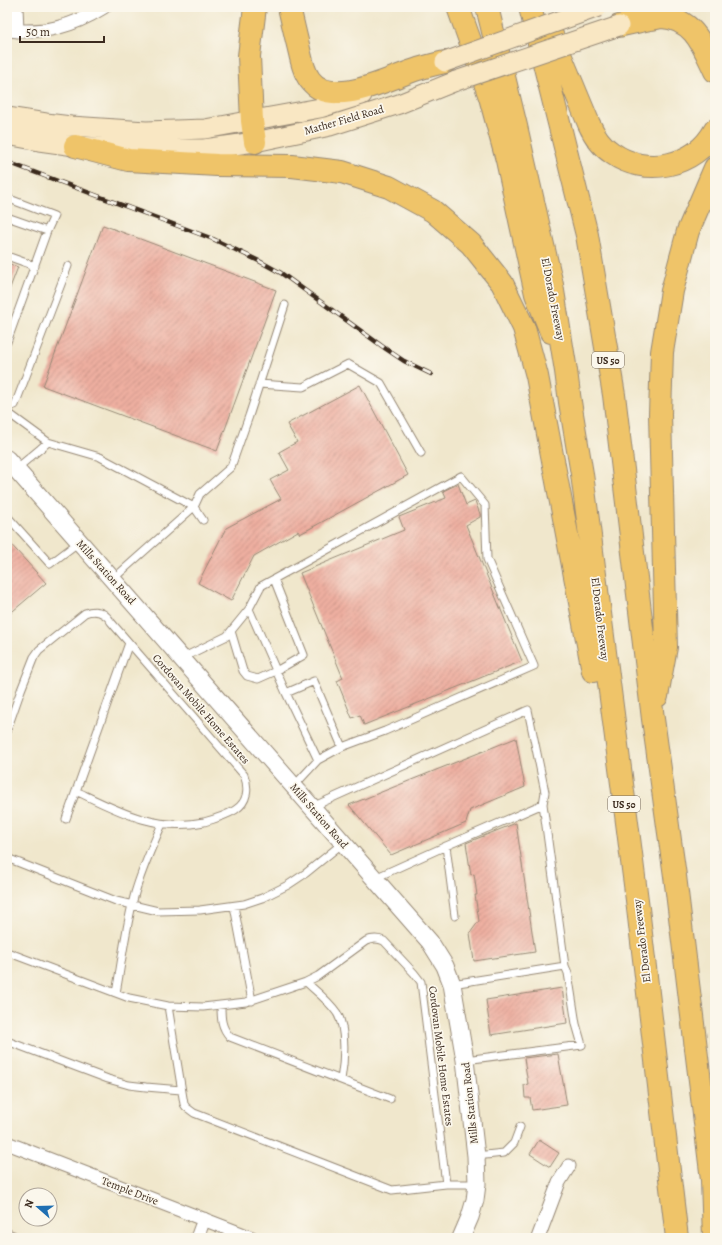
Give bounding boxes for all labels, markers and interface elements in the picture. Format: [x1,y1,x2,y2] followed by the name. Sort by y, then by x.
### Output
[20,18,104,44] scale bar
[26,24,50,40] text: 50 m
[302,101,386,139] street label: Mather Field Road
[538,256,568,342] street label: El Dorado Freeway
[592,352,624,368] road number: US 50
[73,536,139,608] street label: Mills Station Road
[587,576,613,662] street label: El Dorado Freeway
[149,651,253,767] street label: Cordovan Mobile Home Estates
[286,780,352,852] street label: Mills Station Road
[608,796,640,812] road number: US 50
[629,898,655,984] street label: El Dorado Freeway
[425,985,457,1127] street label: Cordovan Mobile Home Estates
[458,1061,482,1145] street label: Mills Station Road
[99,1173,161,1209] street label: Temple Drive
[18,1187,58,1227] north arrow
[21,1197,37,1210] text: N

